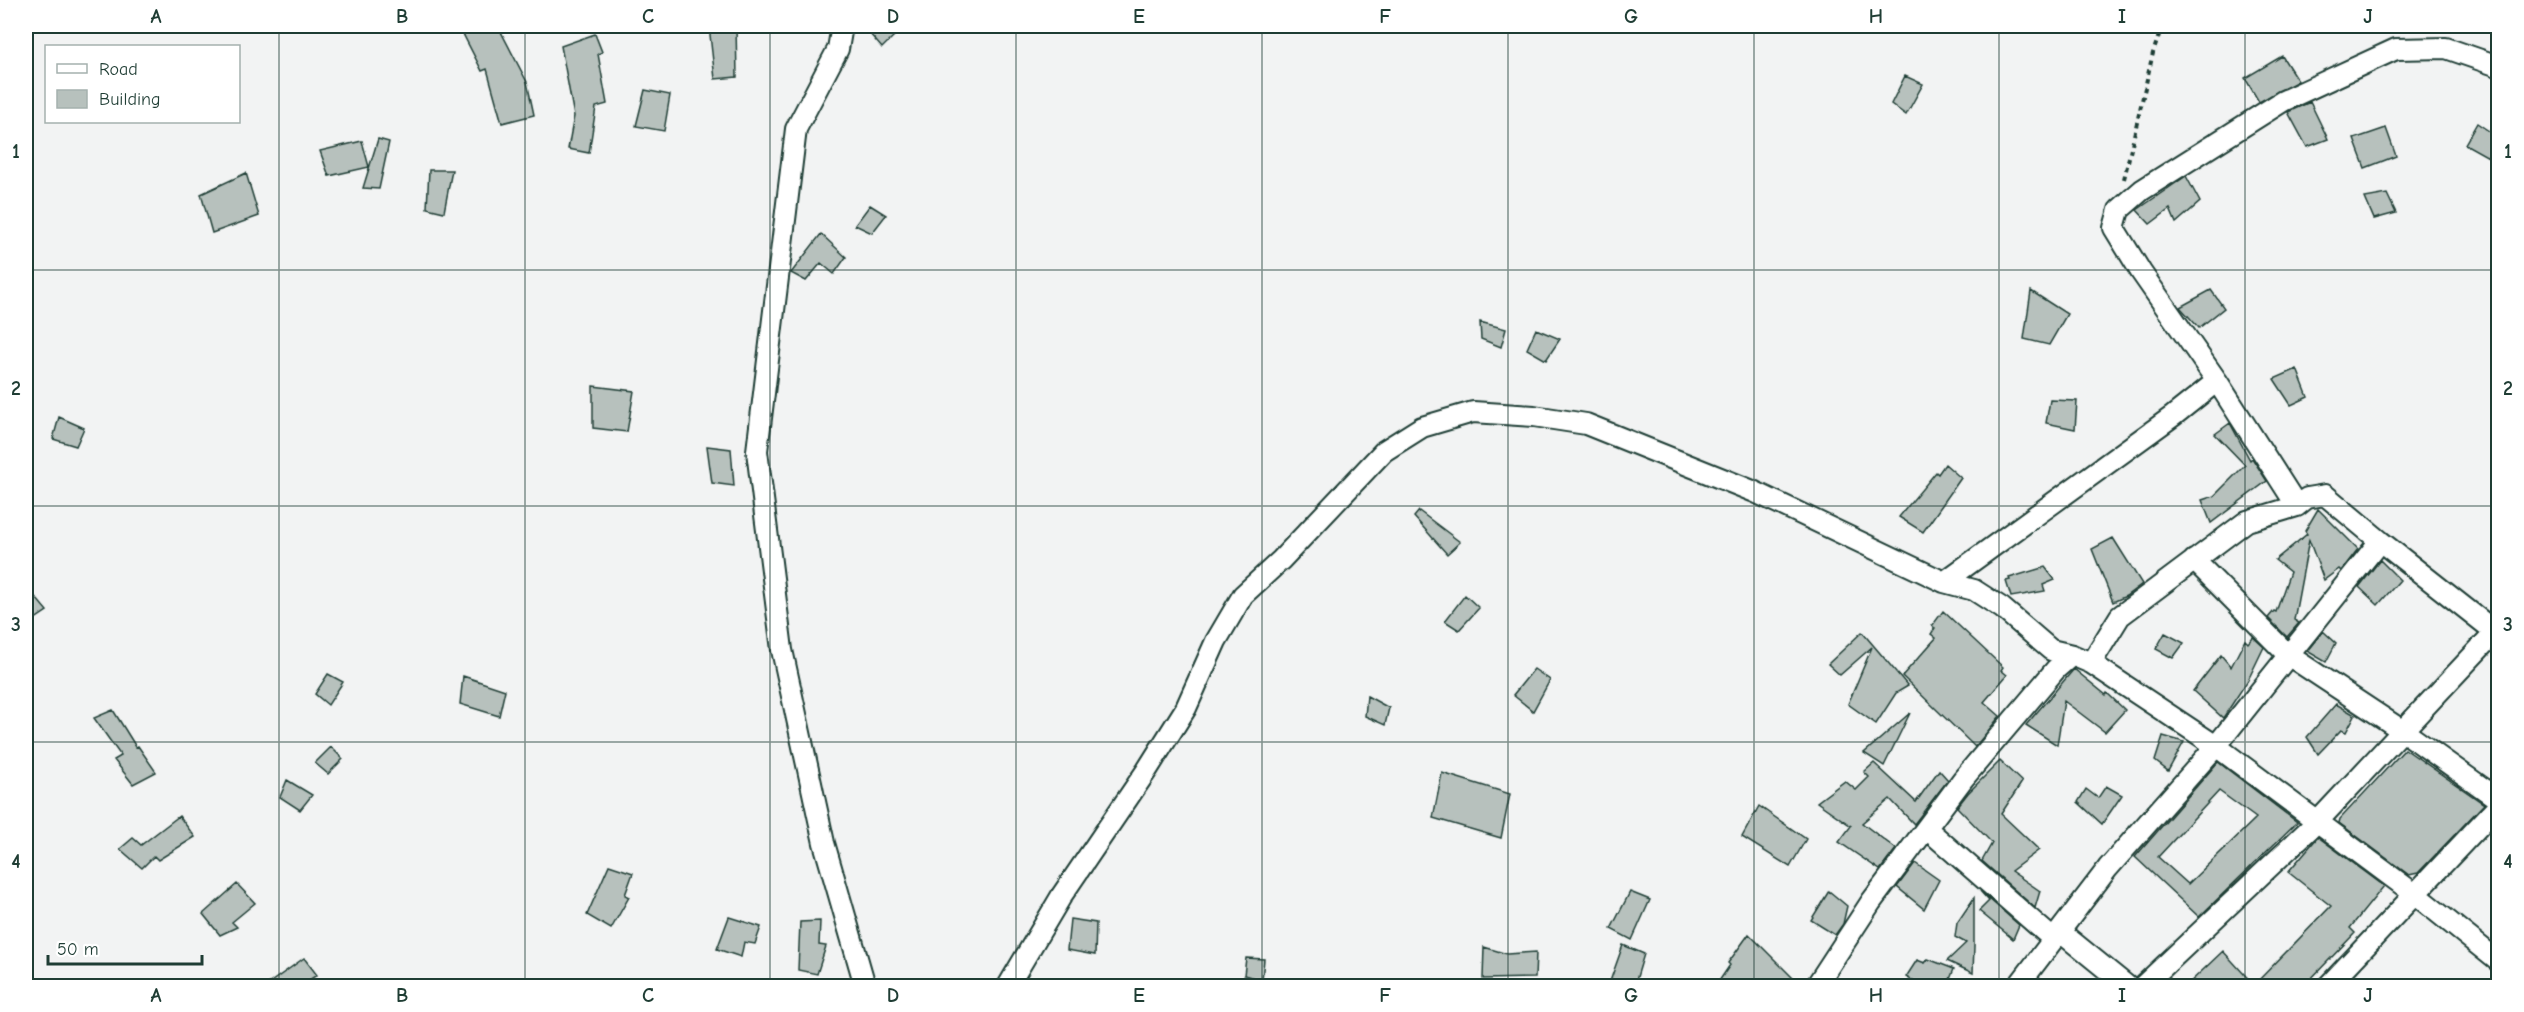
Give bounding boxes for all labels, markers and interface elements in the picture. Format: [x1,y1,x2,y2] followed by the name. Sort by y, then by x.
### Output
[150,5,162,28] text: A
[396,5,408,28] text: B
[642,5,654,28] text: C
[887,5,899,28] text: D
[1133,5,1145,28] text: E
[1379,5,1391,28] text: F
[1624,5,1638,28] text: G
[1869,5,1883,28] text: H
[2118,5,2126,28] text: I
[2363,5,2373,28] text: J
[45,45,240,123] legend
[99,59,138,80] text: Road
[99,89,161,110] text: Building
[12,140,20,163] text: 1
[2504,140,2512,163] text: 1
[11,377,21,400] text: 2
[2503,377,2513,400] text: 2
[11,613,21,636] text: 3
[2503,613,2513,636] text: 3
[11,850,21,873] text: 4
[2503,850,2513,873] text: 4
[48,928,202,966] scale bar
[57,939,99,960] text: 50 m
[150,984,162,1007] text: A
[396,984,408,1007] text: B
[642,984,654,1007] text: C
[887,984,899,1007] text: D
[1133,984,1145,1007] text: E
[1379,984,1391,1007] text: F
[1624,984,1638,1007] text: G
[1869,984,1883,1007] text: H
[2118,984,2126,1007] text: I
[2363,984,2373,1007] text: J

